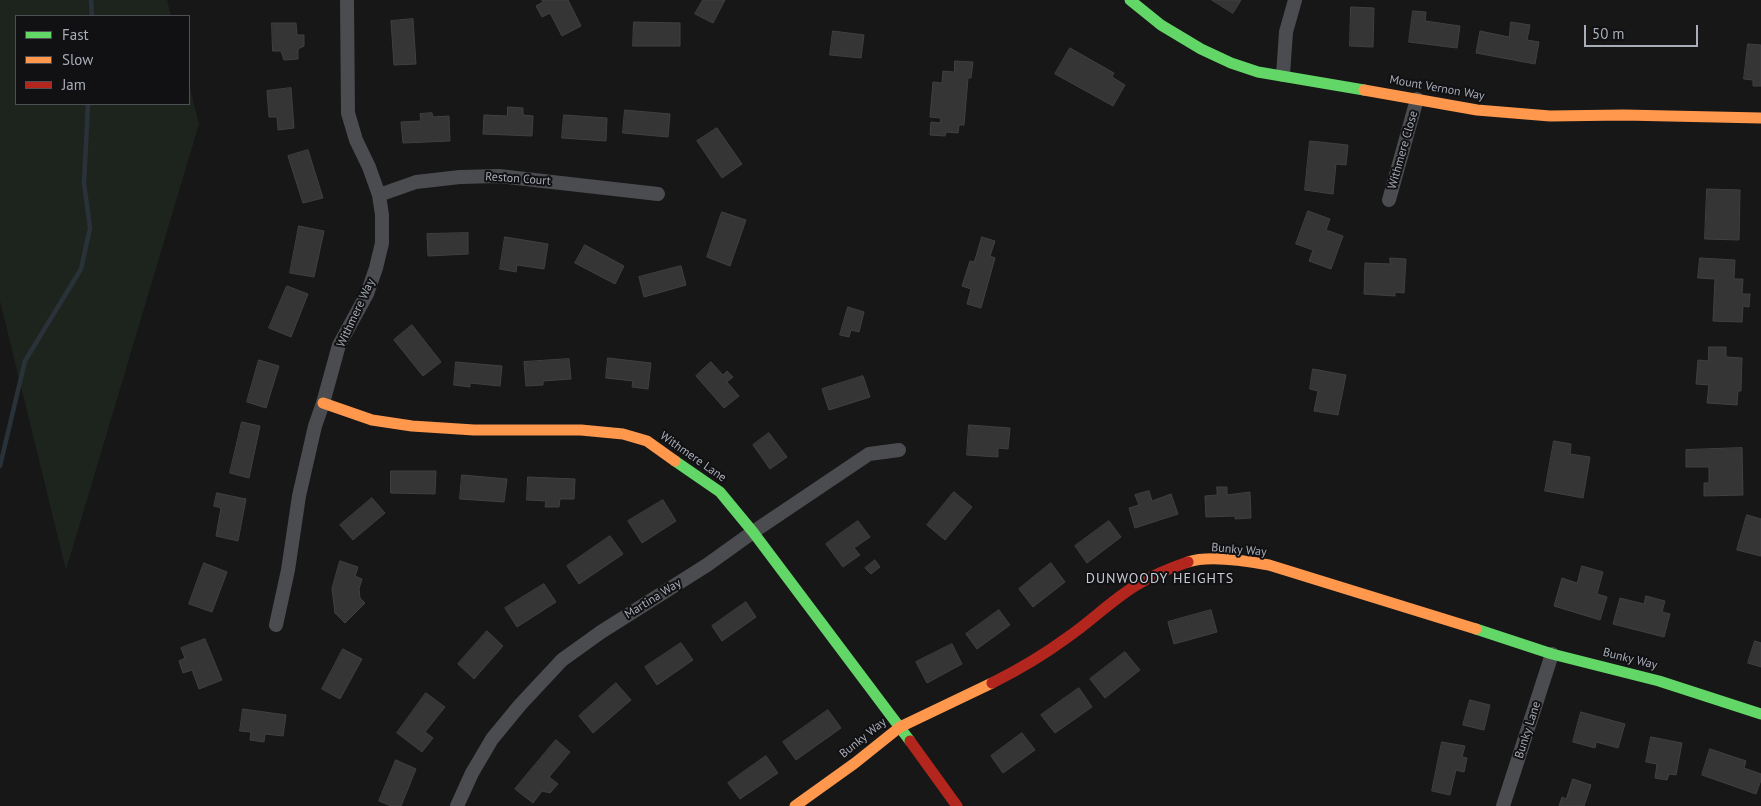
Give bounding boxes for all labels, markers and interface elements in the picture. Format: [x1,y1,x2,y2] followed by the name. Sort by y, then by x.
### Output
[15,15,190,105] legend
[1586,15,1700,47] scale bar
[1592,24,1625,43] text: 50 m
[62,25,89,44] text: Fast
[62,50,93,69] text: Slow
[1388,73,1486,103] street label: Mount Vernon Way
[62,75,86,94] text: Jam
[1385,109,1421,191] street label: Withmere Close
[485,170,551,188] street label: Reston Court
[334,276,378,350] street label: Withmere Way
[657,429,729,485] street label: Withmere Lane
[1211,540,1267,560] street label: Bunky Way
[1084,571,1236,587] district label: DUNWOODY HEIGHTS
[622,576,684,622] street label: Martina Way
[1601,645,1659,673] street label: Bunky Way
[1512,700,1544,760] street label: Bunky Lane
[837,715,889,761] street label: Bunky Way

